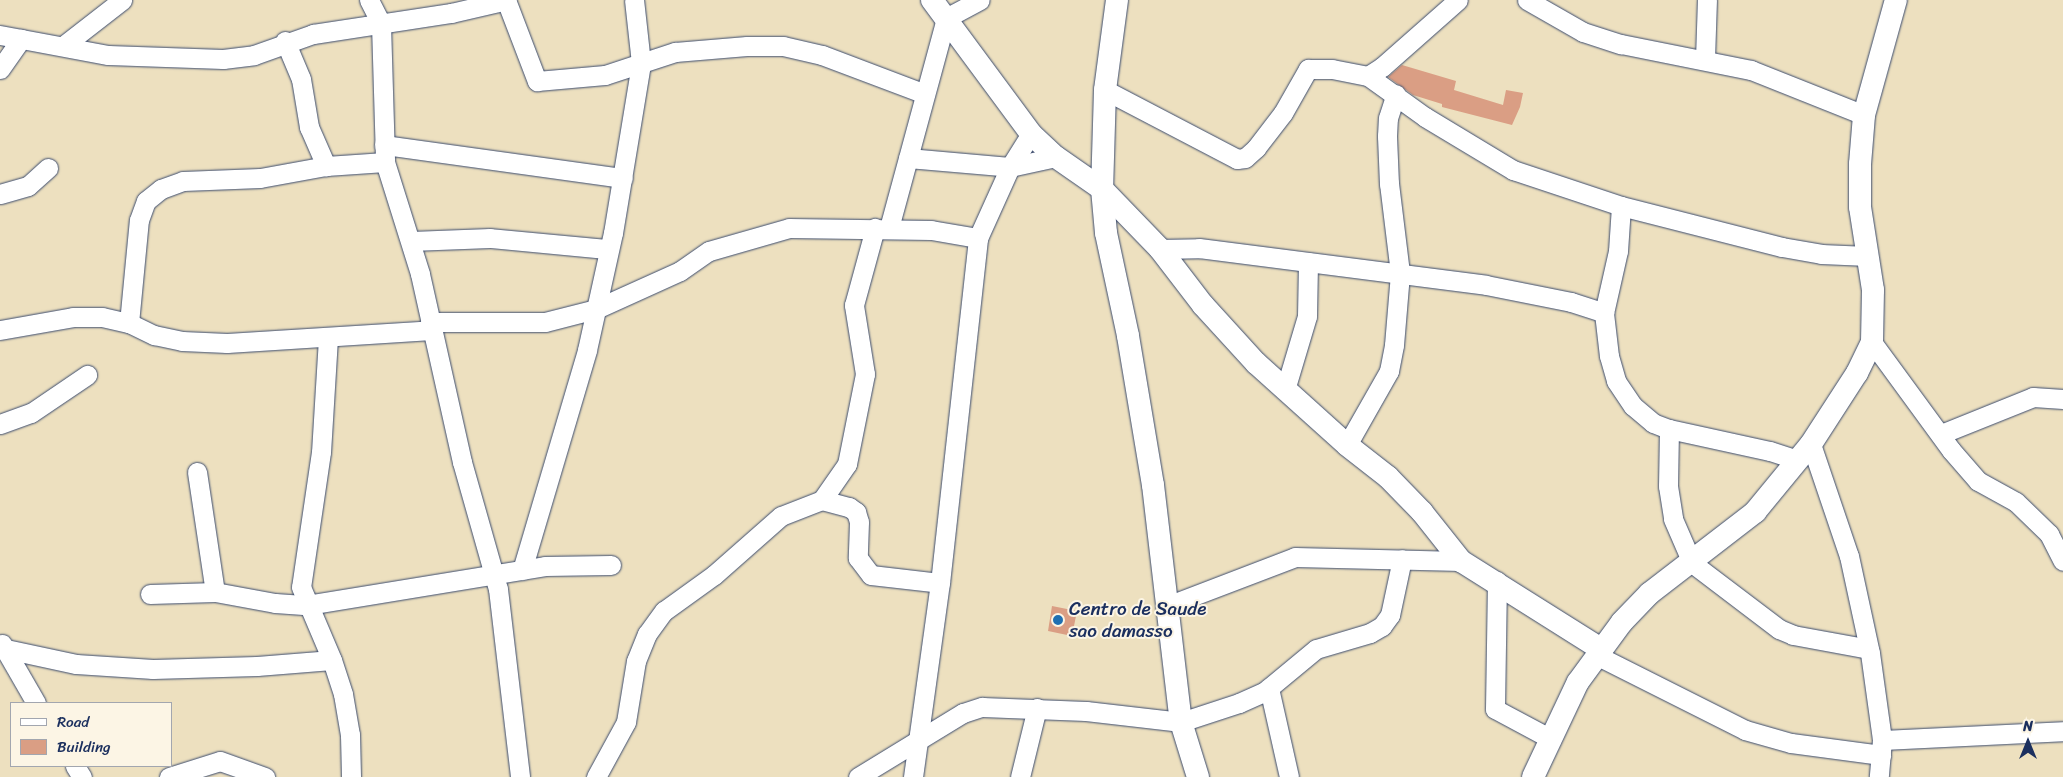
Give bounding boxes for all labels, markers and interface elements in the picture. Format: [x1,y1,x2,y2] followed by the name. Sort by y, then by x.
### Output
[1069,598,1207,642] place label: Centro de Saude sao damasso
[1051,613,1065,627] marker: Centro de Saude sao damasso
[10,702,172,767] legend
[57,709,89,735] text: Road
[2023,714,2033,739] text: N
[2003,717,2053,767] north arrow
[57,734,111,760] text: Building

